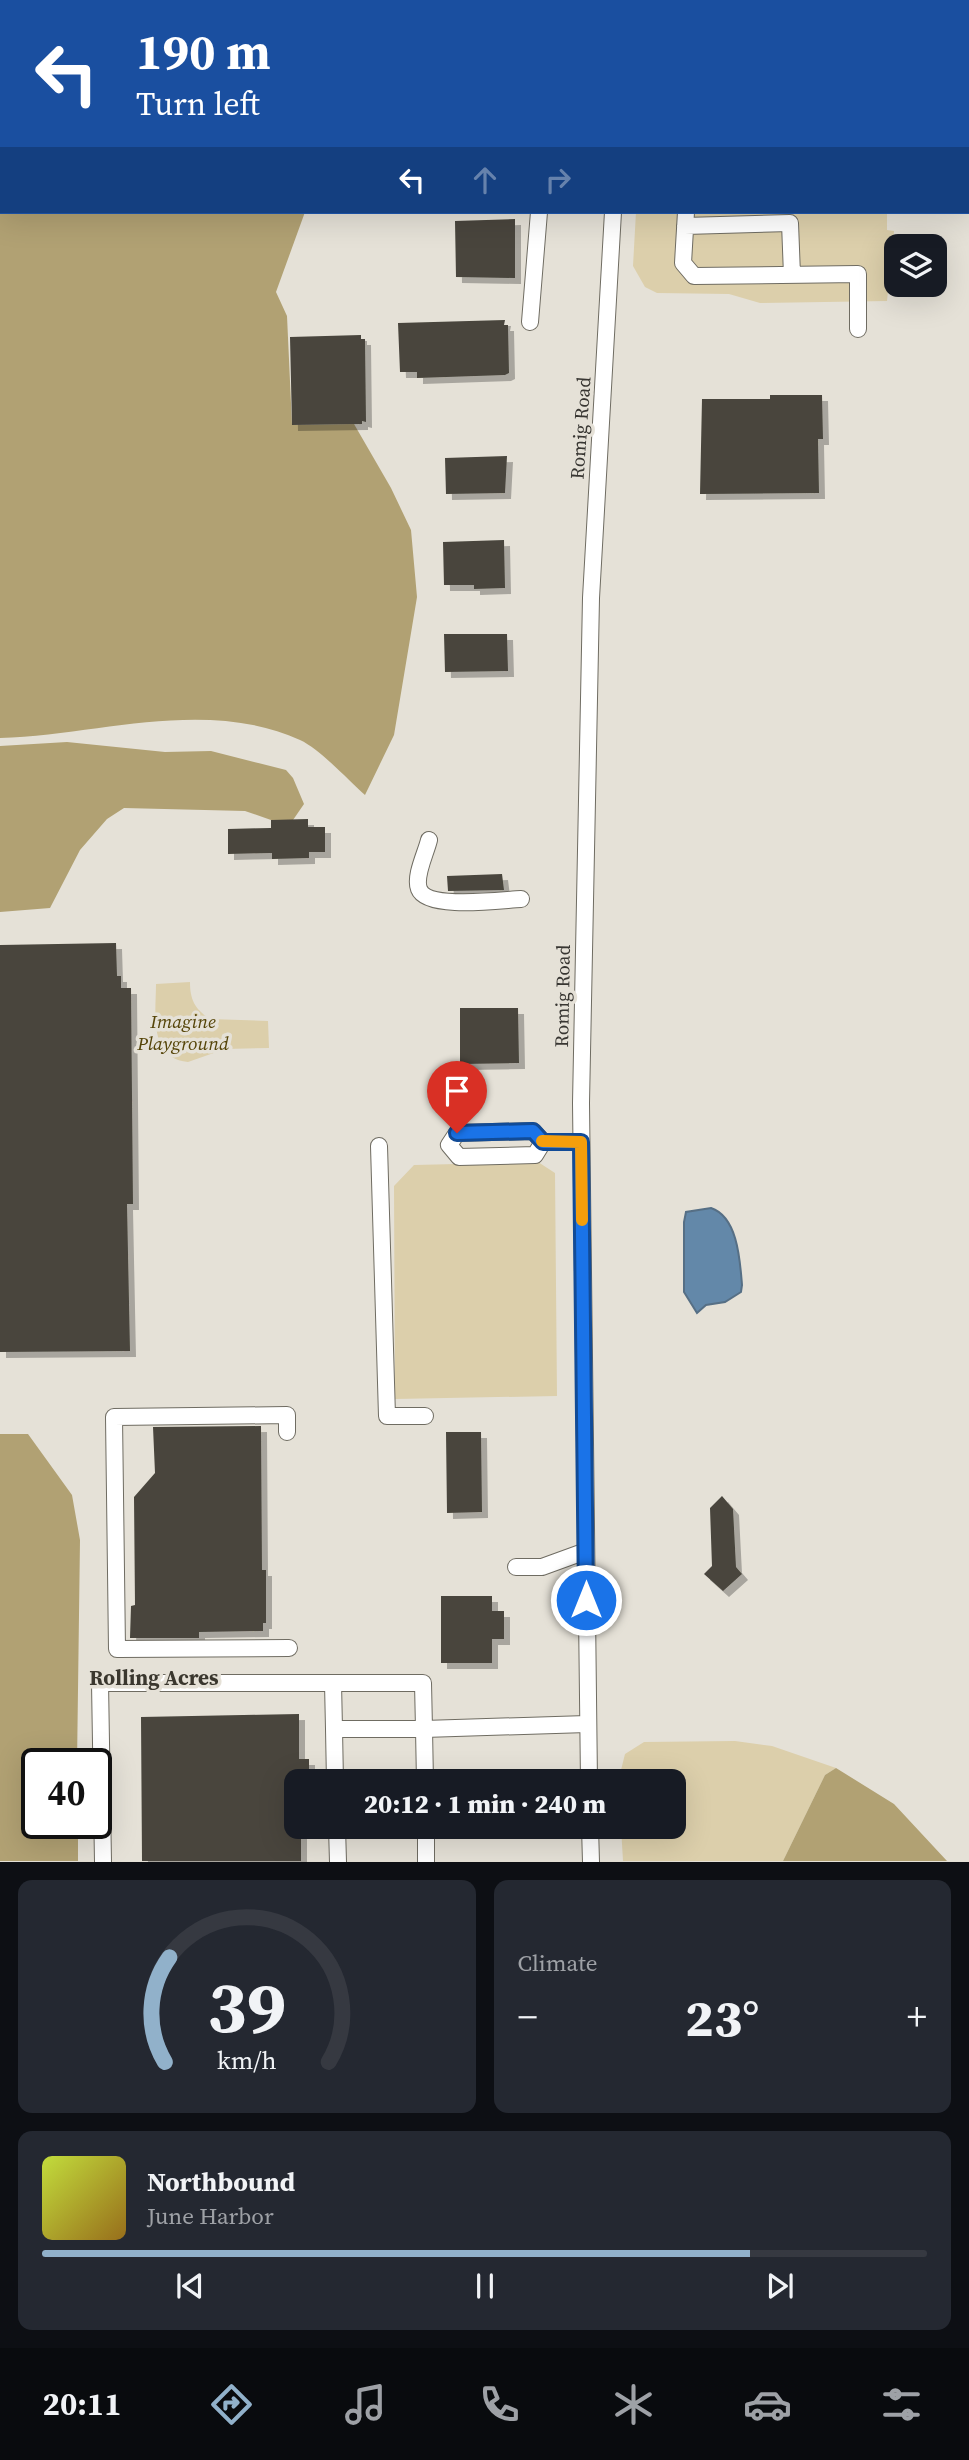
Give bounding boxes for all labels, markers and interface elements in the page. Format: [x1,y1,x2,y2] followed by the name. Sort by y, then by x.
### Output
[136,18,271,85] text: 190 m
[21,28,112,119] icon: left
[136,82,260,126] text: Turn left
[393,161,431,199] icon: left
[466,161,504,199] icon: ahead
[539,161,577,199] icon: right
[884,234,947,297] map controls
[884,234,947,297] button: layers
[563,376,597,480] street label: Romig Road
[548,944,576,1048] street label: Romig Road
[136,1008,229,1056] park label: Imagine Playground
[427,1061,487,1133] pin
[438,1072,476,1110] icon: arrive
[549,1563,623,1637] position arrow
[89,1663,219,1692] district label: Rolling Acres
[21,1748,112,1839] speed limit sign: 40
[364,1786,606,1822] text: 20:12 · 1 min · 240 m
[518,1947,597,1979] text: Climate
[207,1958,286,2057] text: 39
[685,1982,759,2053] text: 23°
[518,1991,538,2043] text: −
[907,1991,927,2043] text: +
[217,2043,277,2077] text: km/h
[147,2164,295,2200] text: Northbound
[147,2200,274,2232] text: June Harbor
[171,2267,209,2305] icon: previous
[466,2267,504,2305] icon: pause
[761,2267,799,2305] icon: next
[207,2380,256,2429] icon: directions
[341,2380,390,2429] icon: music
[475,2380,524,2429] icon: phone
[609,2380,658,2429] icon: climate
[743,2380,792,2429] icon: car
[877,2380,926,2429] icon: filters
[43,2382,122,2426] text: 20:11

